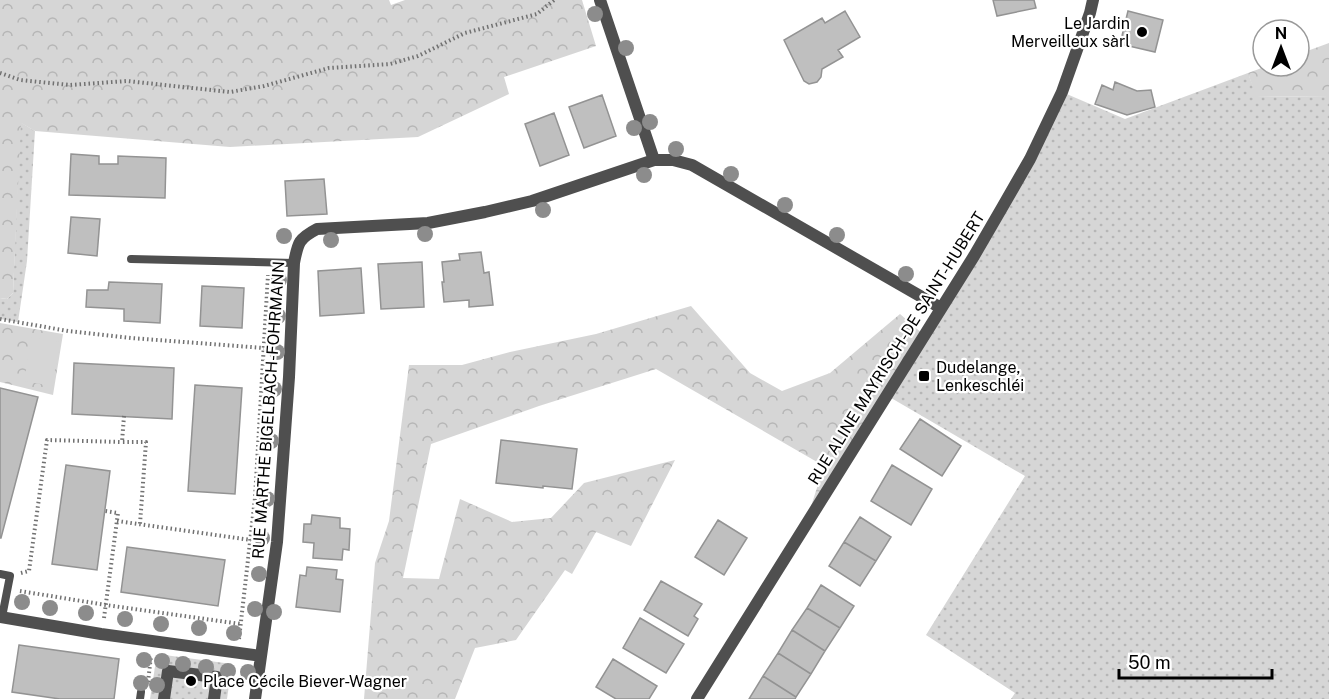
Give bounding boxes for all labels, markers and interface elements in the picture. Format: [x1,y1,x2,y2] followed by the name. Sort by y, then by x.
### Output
[1011,14,1130,51] place label: Le Jardin Merveilleux sàrl
[1251,18,1311,78] north arrow
[1275,24,1287,43] text: N
[1135,25,1149,39] marker: Le Jardin Merveilleux sàrl
[804,208,989,488] street label: RUE ALINE MAYRISCH-DE SAINT-HUBERT
[249,261,288,560] street label: RUE MARTHE BIGELBACH-FOHRMANN
[936,358,1024,395] place label: Dudelange, Lenkeschléi
[917,369,931,383] marker: Dudelange, Lenkeschléi
[1119,642,1272,680] scale bar
[1128,652,1171,673] text: 50 m
[203,672,407,691] place label: Place Cécile Biever-Wagner
[184,674,198,688] marker: Place Cécile Biever-Wagner

